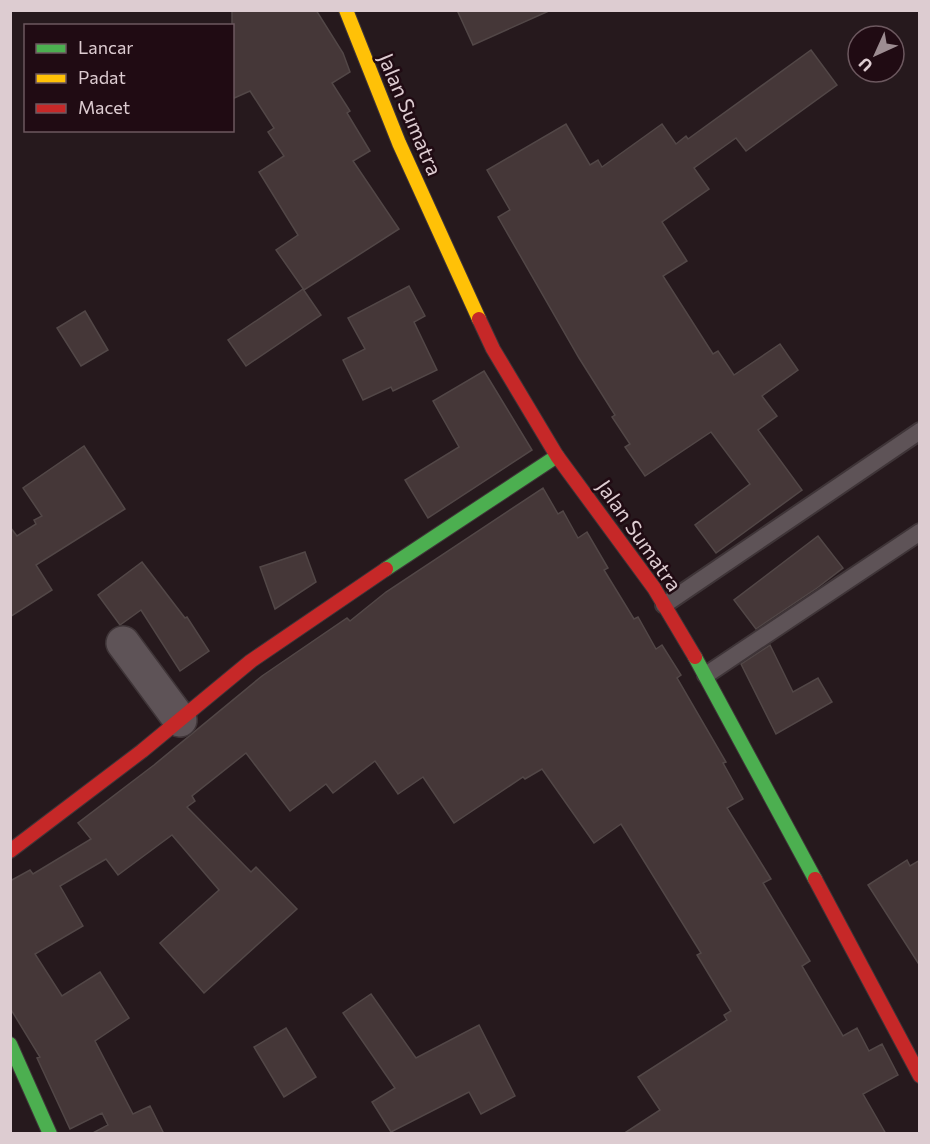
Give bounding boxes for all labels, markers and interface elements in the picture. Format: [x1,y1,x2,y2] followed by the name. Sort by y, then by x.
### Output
[24,24,234,132] legend
[846,24,906,84] north arrow
[78,36,134,58] text: Lancar
[374,49,448,179] street label: Jalan Sumatra
[854,54,876,76] text: U
[78,66,126,88] text: Padat
[78,96,130,118] text: Macet
[592,474,688,596] street label: Jalan Sumatra

